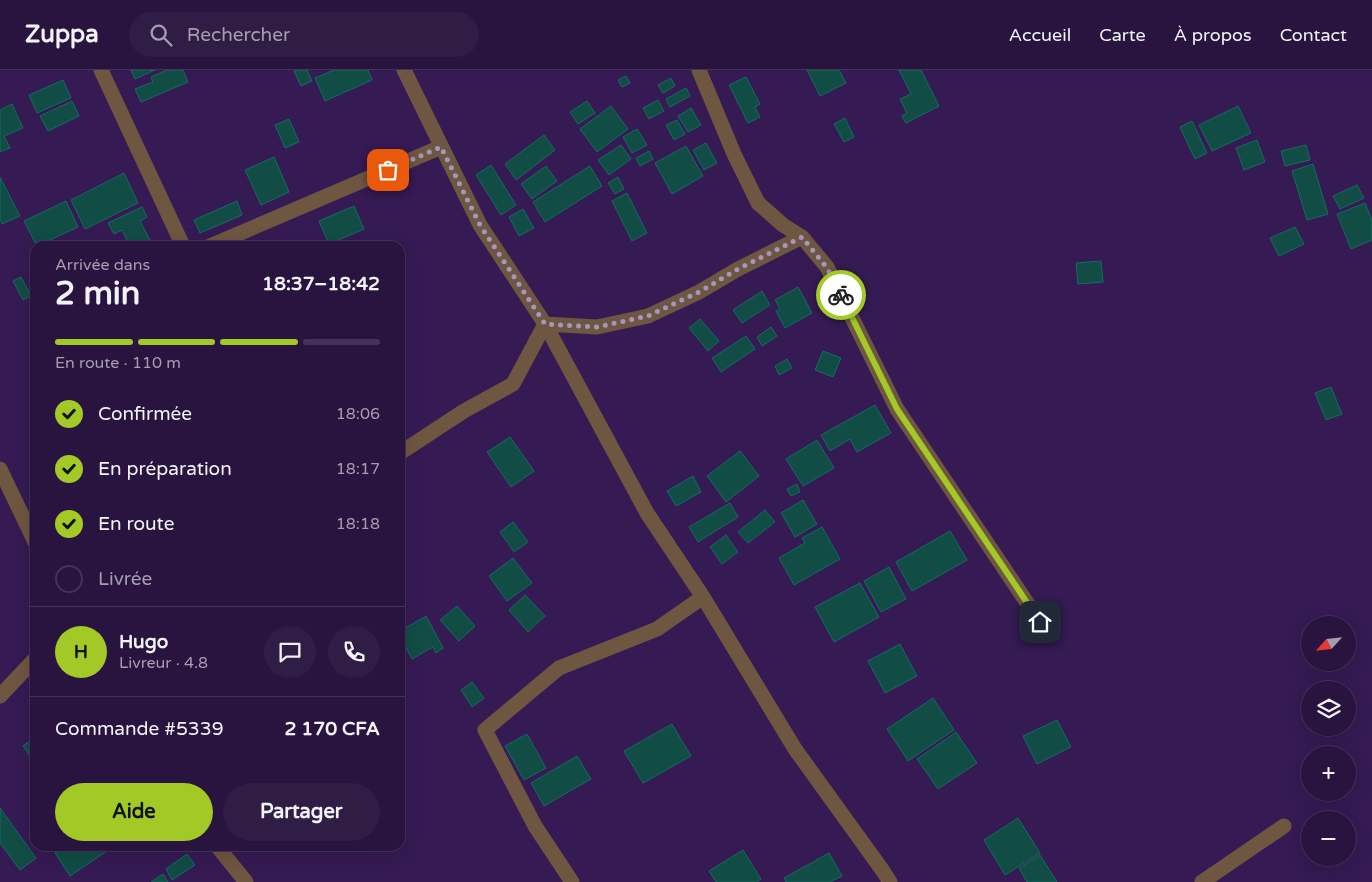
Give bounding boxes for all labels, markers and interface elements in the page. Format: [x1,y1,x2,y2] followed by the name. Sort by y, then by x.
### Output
[129,12,479,57] search box
[25,20,99,49] text: Zuppa
[147,21,175,49] icon: search
[187,24,290,46] text: Rechercher
[1009,24,1071,46] text: Accueil
[1099,24,1146,46] text: Carte
[1174,24,1252,46] text: À propos
[1280,24,1347,46] text: Contact
[367,149,409,191] pin
[374,156,402,184] icon: bag
[55,255,150,275] text: Arrivée dans
[816,270,866,320] courier
[262,273,380,295] text: 18:37–18:42
[55,275,140,313] text: 2 min
[827,281,855,309] icon: bike
[55,353,181,373] text: En route · 110 m
[55,400,83,428] icon: check
[98,403,192,425] text: Confirmée
[336,404,380,424] text: 18:06
[55,455,83,483] icon: check
[98,458,232,480] text: En préparation
[336,459,380,479] text: 18:17
[55,510,83,538] icon: check
[98,513,175,535] text: En route
[336,514,380,534] text: 18:18
[98,568,152,590] text: Livrée
[1019,601,1061,643] pin
[1026,608,1054,636] icon: home
[1301,616,1356,671] north arrow
[1301,616,1356,866] map controls
[264,626,316,678] button: chat
[328,626,380,678] button: phone
[119,631,168,653] text: Hugo
[74,641,88,663] text: H
[119,653,208,673] text: Livreur · 4.8
[1301,681,1356,736] button: layers
[55,718,224,740] text: Commande #5339
[284,718,380,740] text: 2 170 CFA
[1301,746,1356,801] button: +
[55,783,213,841] button: Aide
[223,783,380,841] button: Partager
[1301,811,1356,866] button: −

